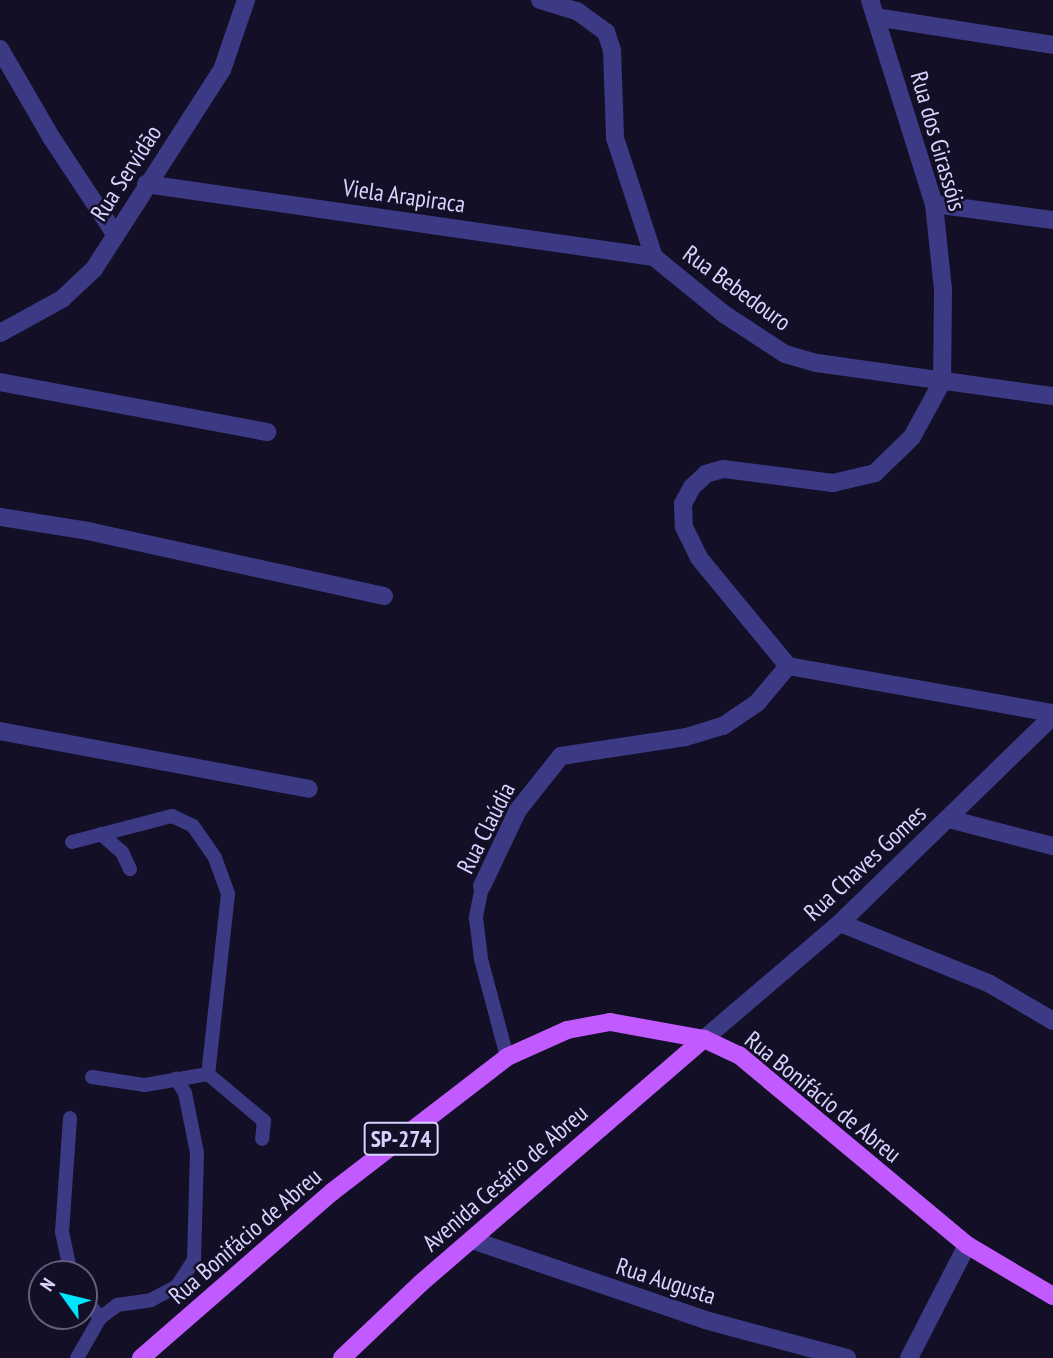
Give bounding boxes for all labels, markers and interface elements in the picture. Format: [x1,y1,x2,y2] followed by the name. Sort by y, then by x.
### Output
[904,68,972,214] street label: Rua dos Girassóis
[84,120,168,226] street label: Rua Servidão
[341,173,467,219] street label: Viela Arapiraca
[677,239,797,337] street label: Rua Bebedouro
[451,778,521,878] street label: Rua Claúdia
[798,799,932,927] street label: Rua Chaves Gomes
[739,1025,907,1169] street label: Rua Bonifácio de Abreu
[416,1098,594,1258] street label: Avenida Cesário de Abreu
[362,1120,440,1158] road number: SP-274
[163,1162,327,1310] street label: Rua Bonifácio de Abreu
[612,1251,720,1311] street label: Rua Augusta
[28,1260,98,1330] north arrow
[34,1273,60,1295] text: N

